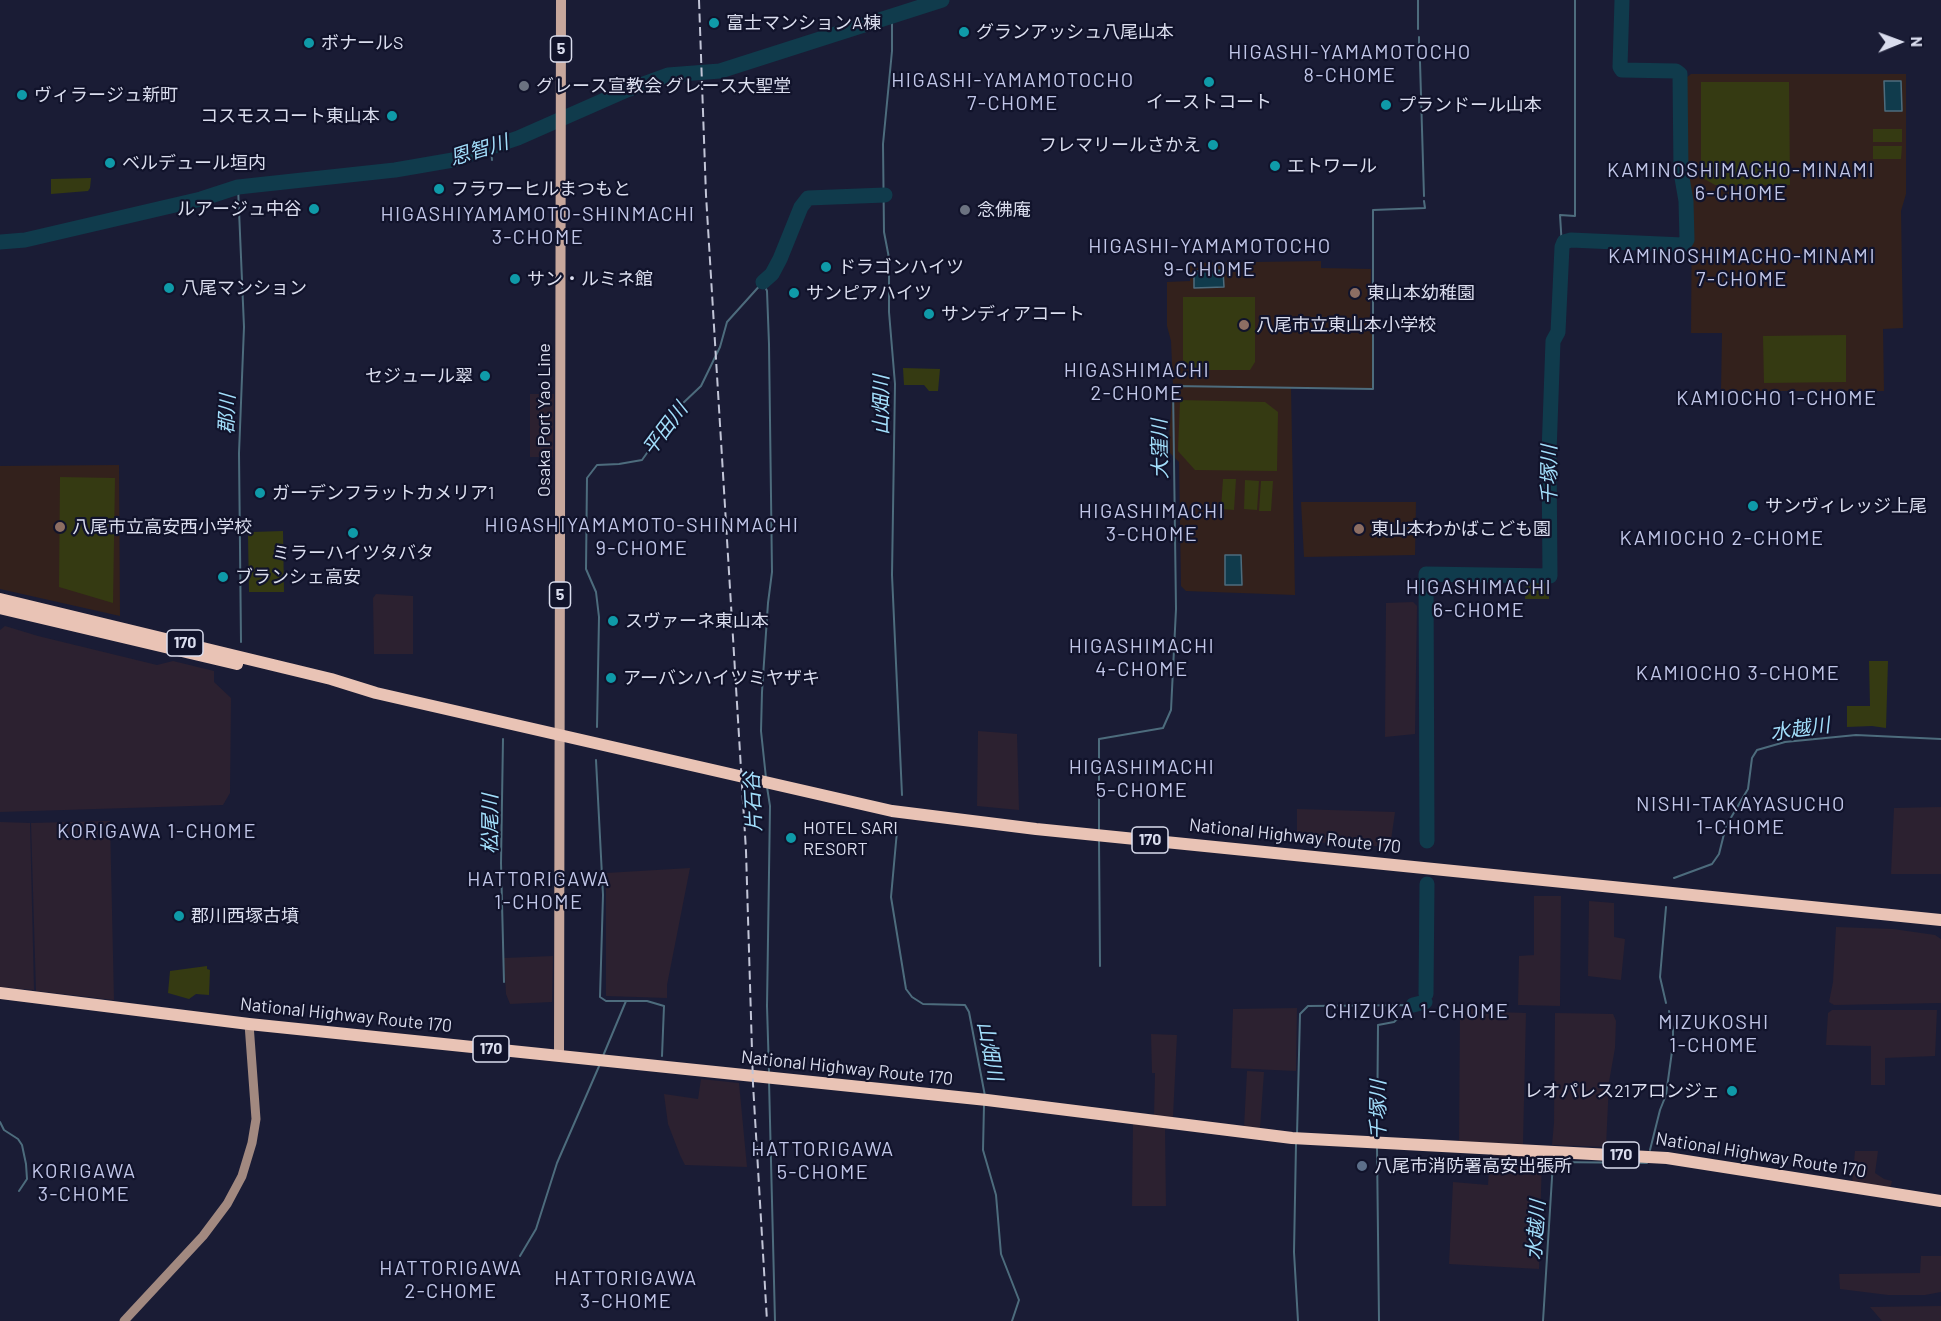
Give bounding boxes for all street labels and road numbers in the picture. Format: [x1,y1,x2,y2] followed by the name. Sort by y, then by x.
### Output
[550,36,572,62] road number: 5
[533,343,555,497] street label: Osaka Port Yao Line
[550,582,570,608] road number: 5
[167,630,203,656] road number: 170
[1188,814,1402,858] street label: National Highway Route 170
[1132,827,1168,853] road number: 170
[239,993,453,1037] street label: National Highway Route 170
[473,1036,509,1062] road number: 170
[740,1046,954,1090] street label: National Highway Route 170
[1654,1128,1868,1182] street label: National Highway Route 170
[1603,1142,1639,1168] road number: 170

